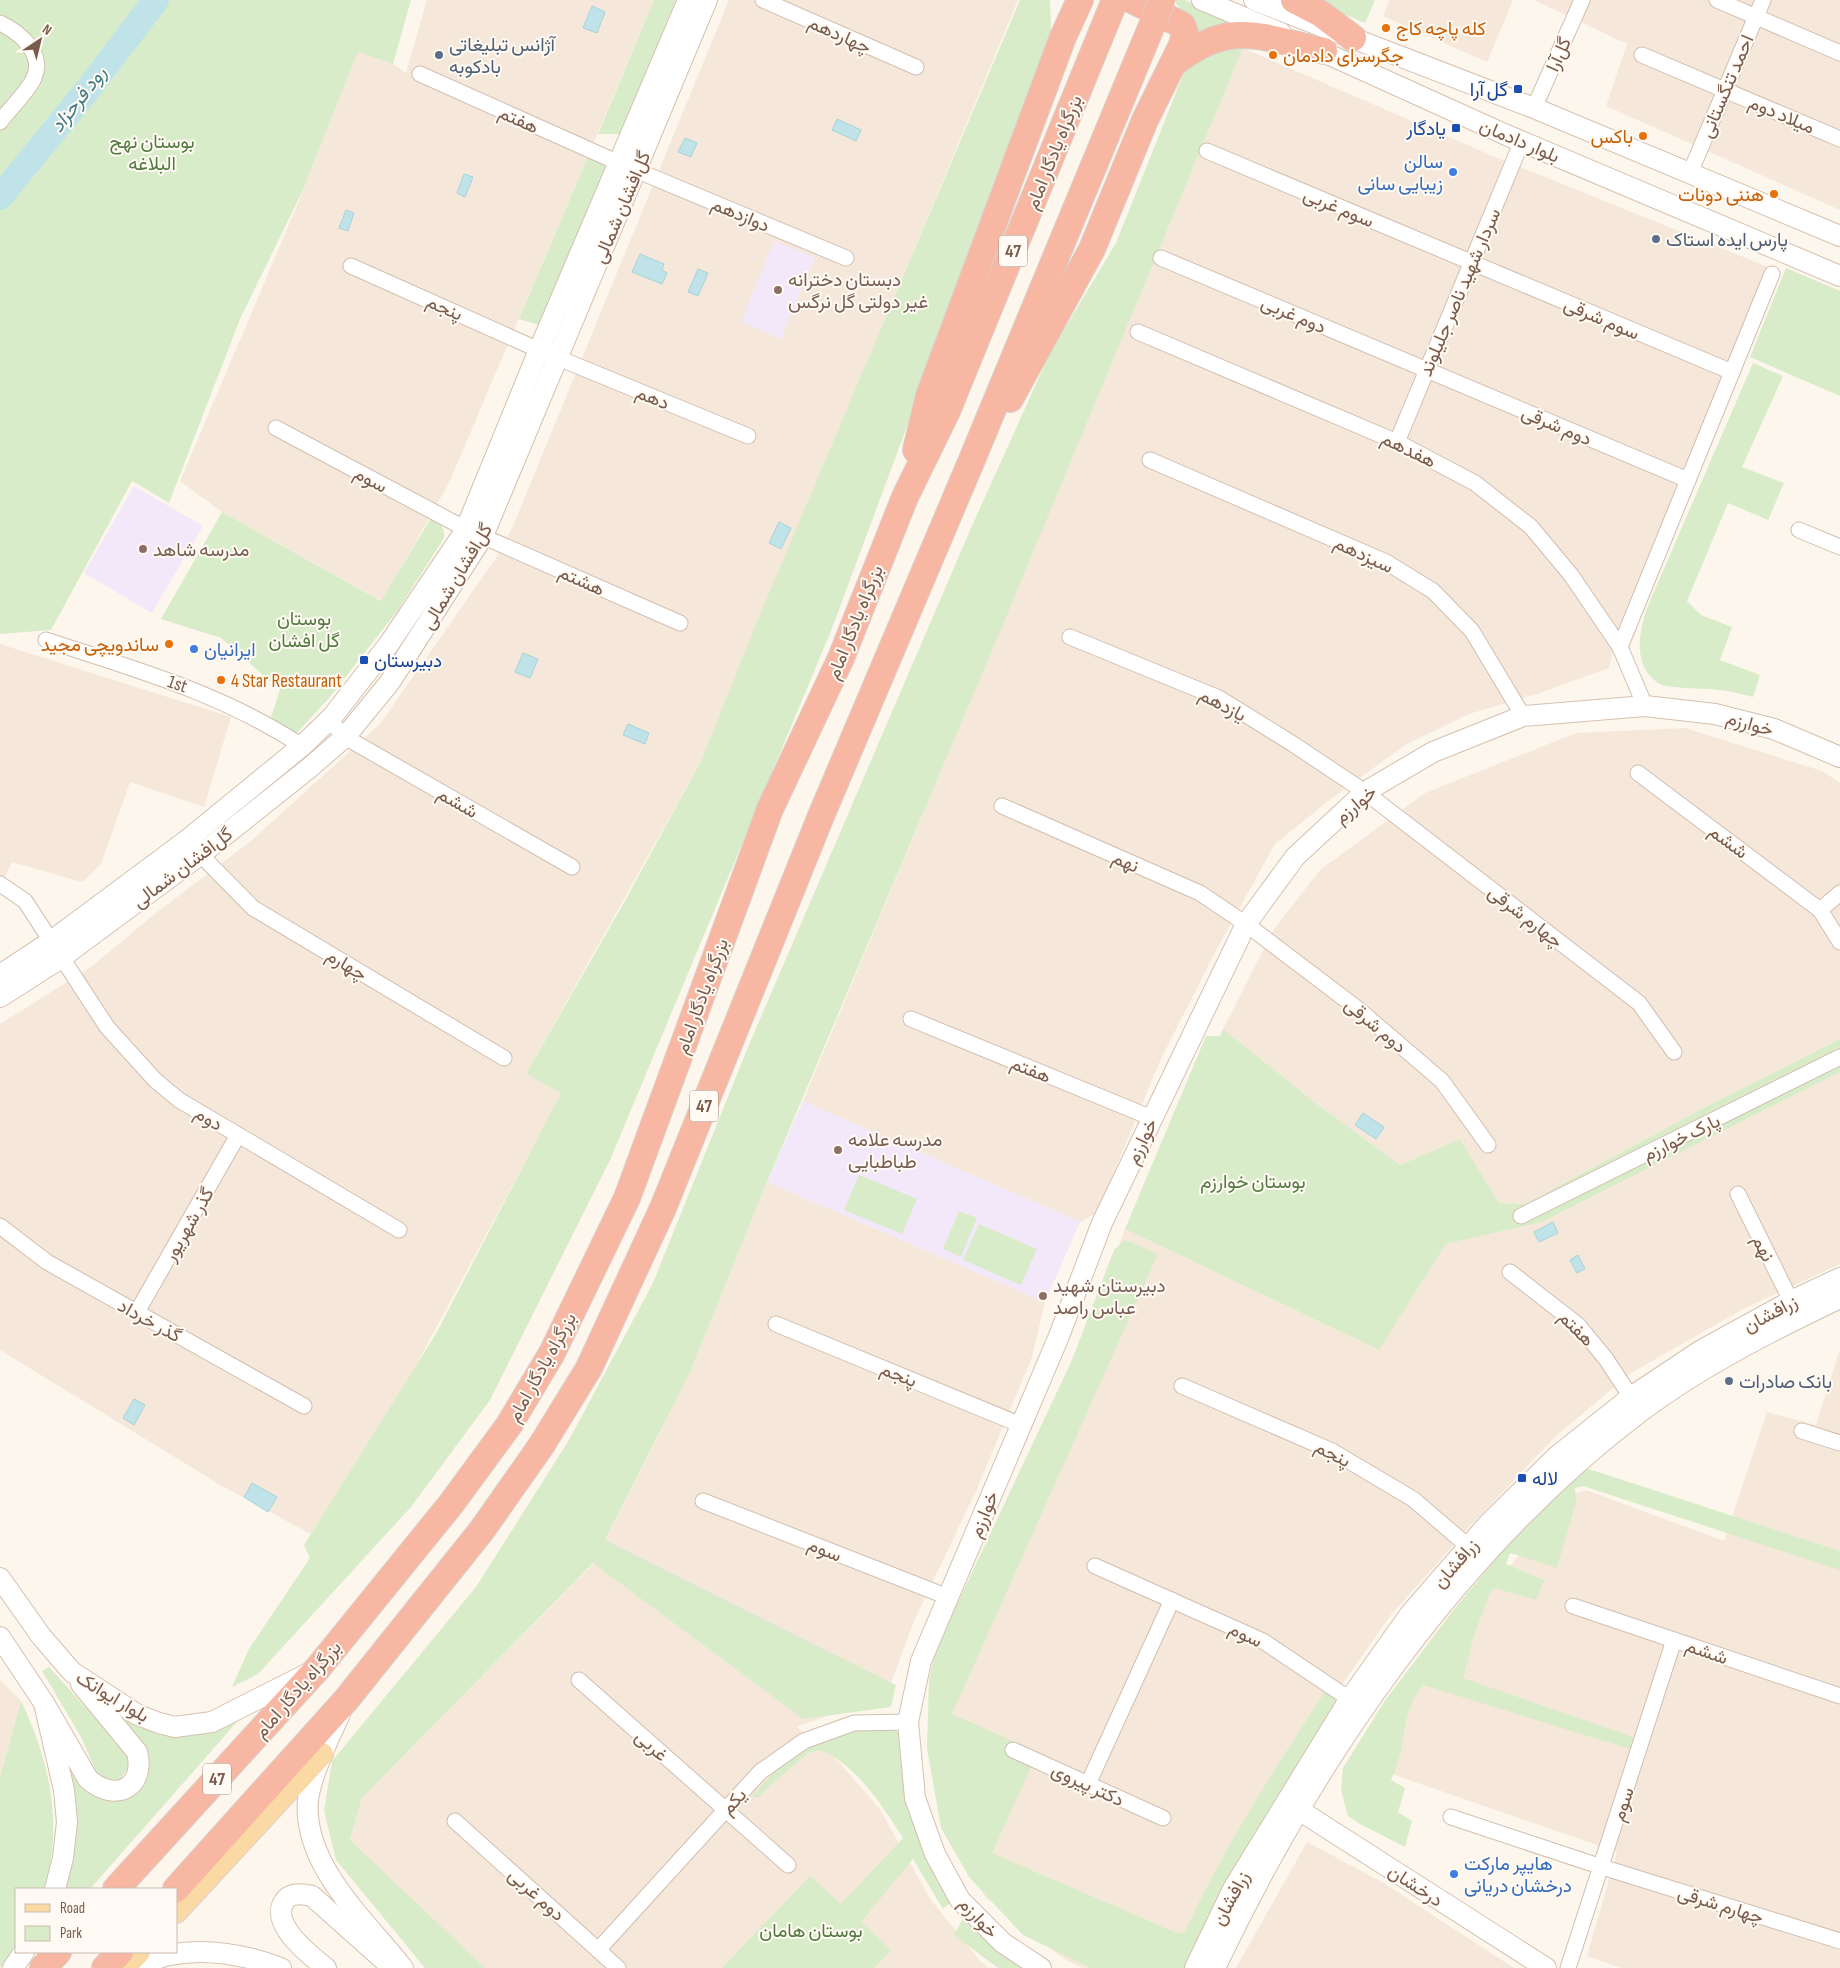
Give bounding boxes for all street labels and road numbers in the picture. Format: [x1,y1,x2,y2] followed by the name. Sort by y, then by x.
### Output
[804,11,874,60] street label: چهاردهم
[1695,32,1759,142] street label: احمد تنگستانی
[1542,34,1577,75] street label: گل‌آرا
[1745,91,1818,140] street label: میلاد دوم
[1021,92,1088,213] street label: بزرگراه یادگار امام
[495,101,542,139] street label: هفتم
[1476,114,1563,168] street label: بلوار دادمان
[588,148,656,267] street label: گل‌افشان شمالی
[1300,183,1377,233] street label: سوم غربی
[708,193,773,238] street label: دوازدهم
[1415,205,1506,380] street label: سردار شهید ناصر جلیلوند
[999,236,1027,266] road number: 47
[422,290,466,327] street label: پنجم
[1257,291,1329,339] street label: دوم غربی
[1560,293,1643,346] street label: سوم شرقی
[632,381,673,415] street label: دهم
[1518,401,1595,451] street label: دوم شرقی
[1377,427,1439,473] street label: هفدهم
[350,462,391,499] street label: سوم
[417,520,498,634] street label: گل‌افشان شمالی
[1330,532,1397,579] street label: سیزدهم
[555,561,608,602] street label: هشتم
[822,562,889,683] street label: بزرگراه یادگار امام
[165,670,191,698] street label: 1st
[1195,683,1250,727] street label: یازدهم
[1723,707,1776,742] street label: خوارزم
[1330,781,1382,829] street label: خوارزم
[433,783,482,824] street label: ششم
[1704,820,1752,864] street label: ششم
[128,823,238,913] street label: گل‌افشان شمالی
[1108,846,1142,878] street label: نهم
[1482,881,1567,954] street label: چهارم شرقی
[671,935,734,1058] street label: بزرگراه یادگار امام
[321,944,371,987] street label: چهارم
[1339,994,1411,1059] street label: دوم شرقی
[1007,1052,1054,1089] street label: هفتم
[690,1090,718,1122] road number: 47
[190,1102,227,1137] street label: دوم
[1639,1110,1725,1168] street label: پارک خوارزم
[1121,1115,1163,1168] street label: خوارزم
[158,1184,220,1267] street label: گذر شهریور
[1746,1231,1779,1266] street label: نهم
[1740,1290,1802,1338] street label: زرافشان
[113,1294,185,1348] street label: گذر خرداد
[1553,1306,1599,1352] street label: هفتم
[503,1309,582,1427] street label: بزرگراه یادگار امام
[876,1358,920,1394] street label: پنجم
[1310,1436,1354,1474] street label: پنجم
[964,1488,1004,1541] street label: خوارزم
[804,1533,845,1568] street label: سوم
[1428,1534,1484,1594] street label: زرافشان
[1225,1617,1266,1653] street label: سوم
[1682,1635,1731,1670] street label: ششم
[250,1637,347,1743] street label: بزرگراه یادگار امام
[71,1666,153,1728] street label: بلوار ایوانک
[630,1725,672,1767] street label: غربی
[1047,1759,1127,1813] street label: دکتر پیروی
[203,1764,231,1795] road number: 47
[716,1784,752,1820] street label: یکم
[1607,1784,1640,1825] street label: سوم
[1383,1860,1447,1912] street label: درخشان
[503,1864,569,1927] street label: دوم غربی
[1207,1868,1255,1930] street label: زرافشان
[1675,1881,1766,1930] street label: چهارم شرقی
[953,1893,1003,1943] street label: خوارزم

